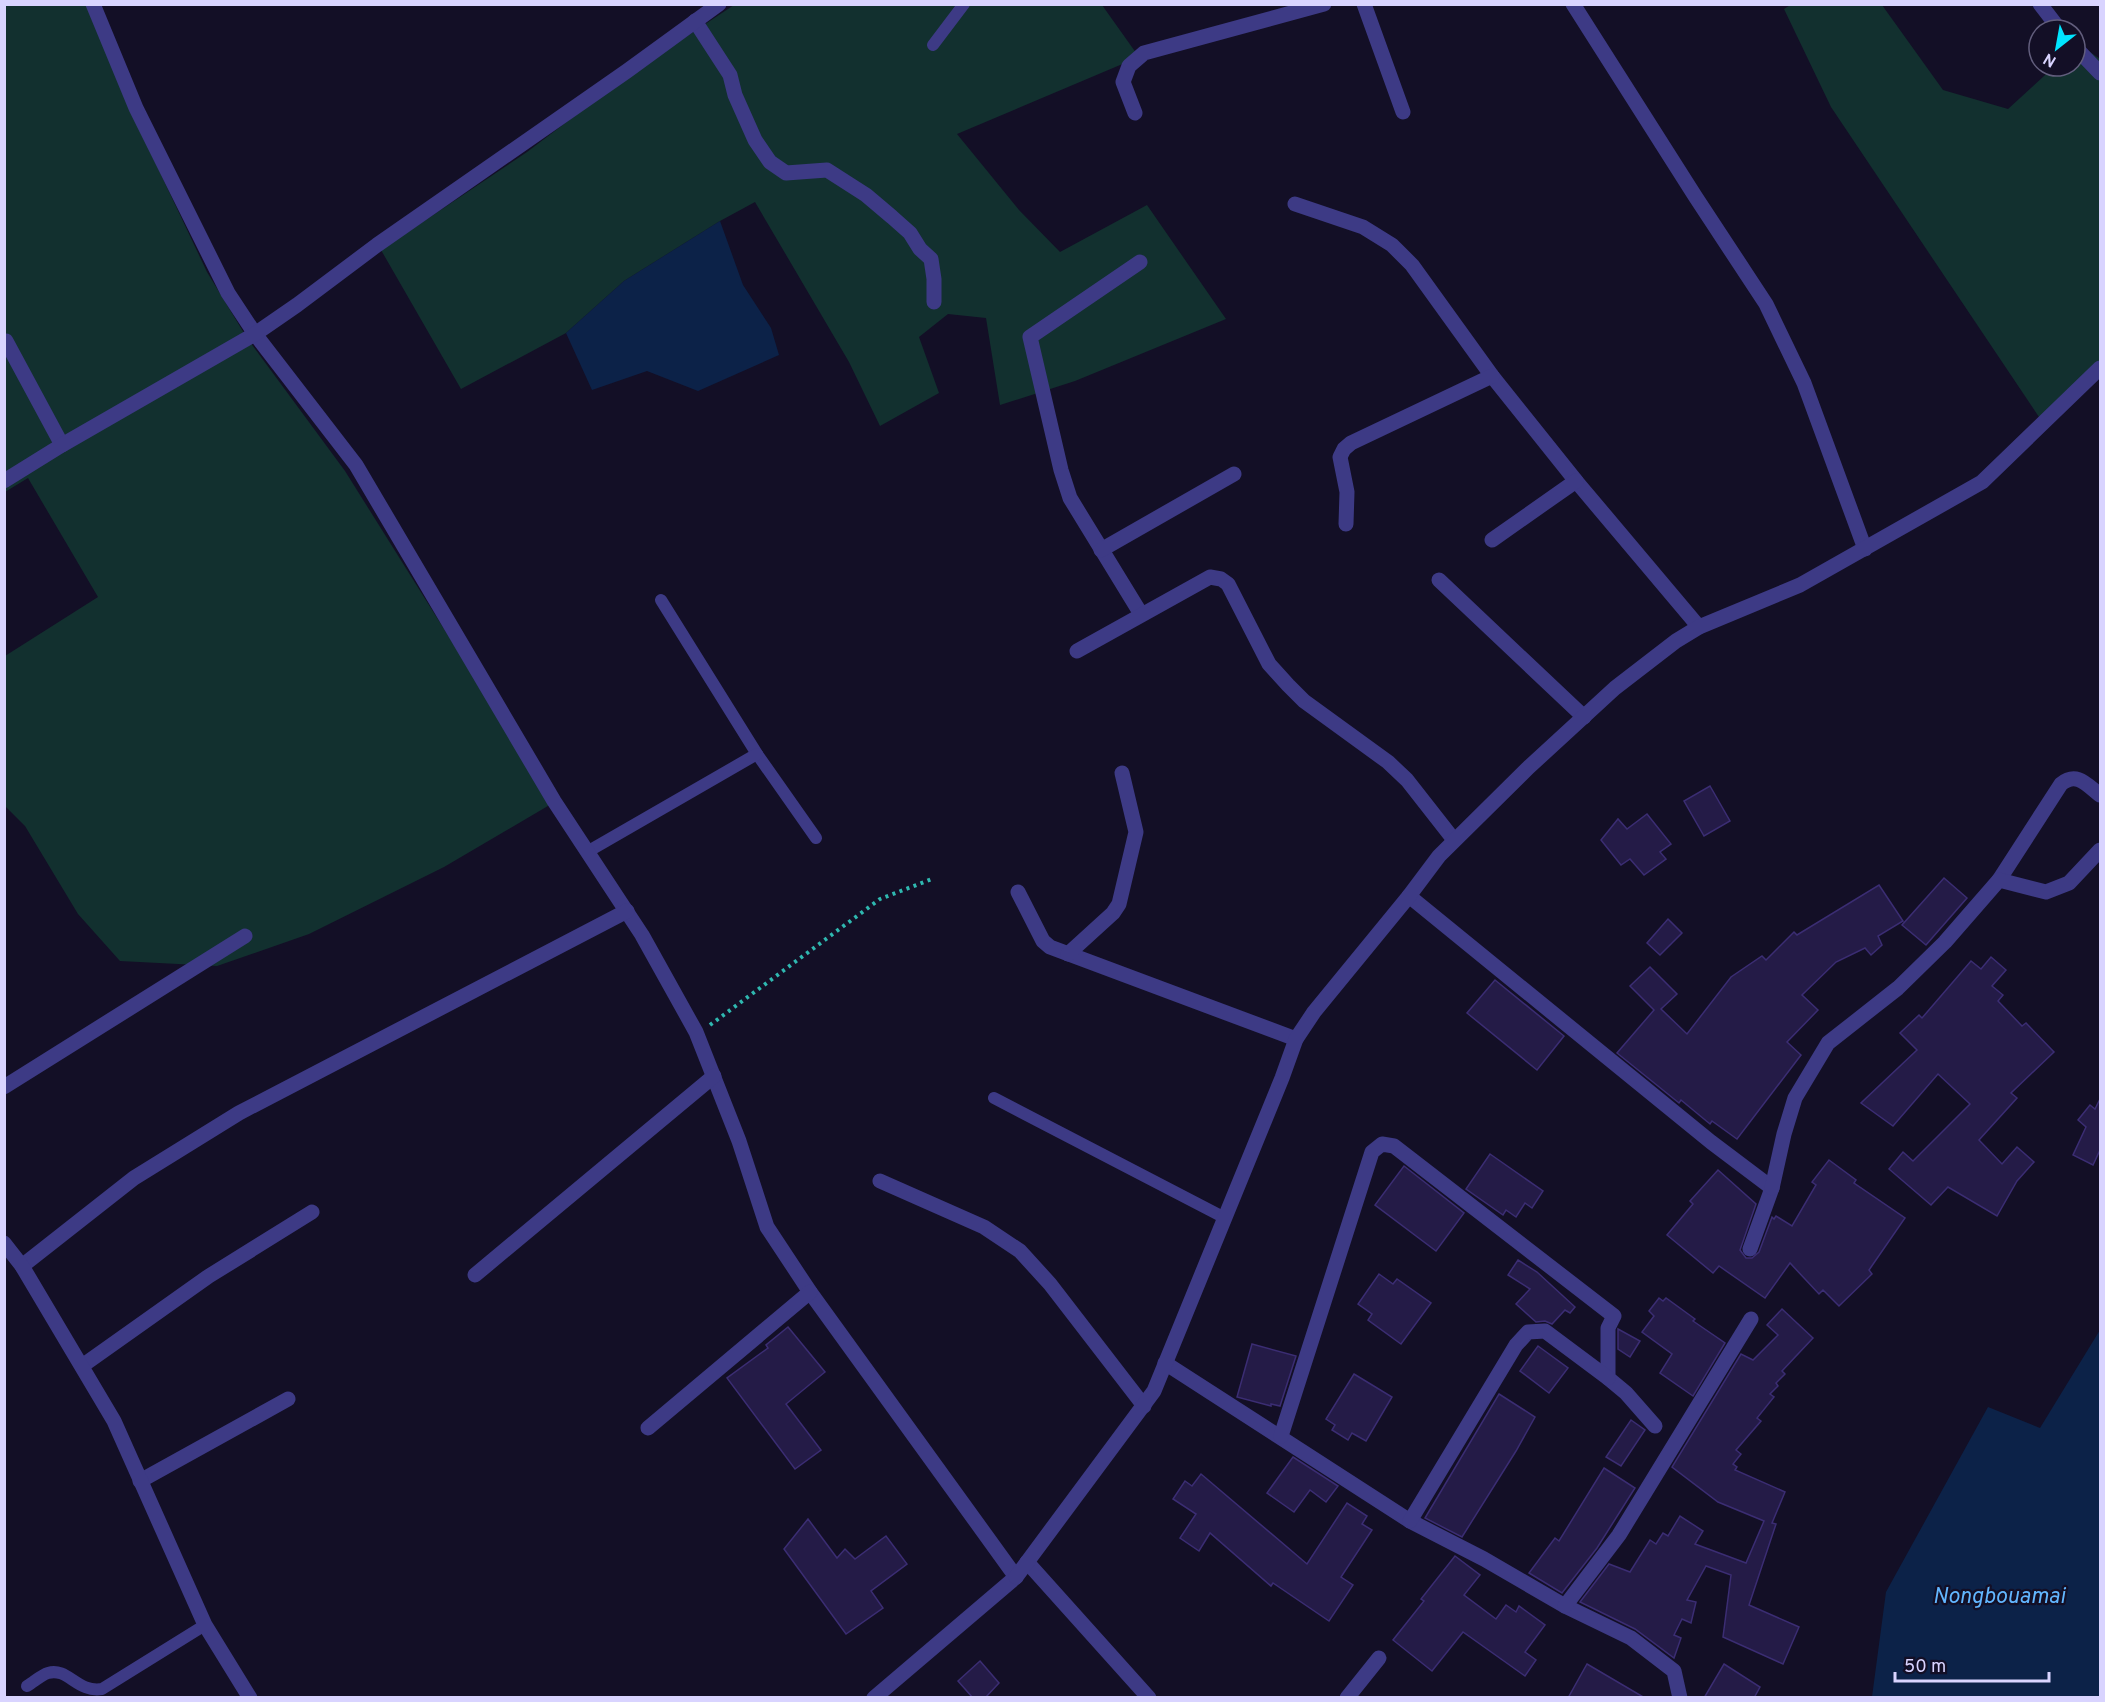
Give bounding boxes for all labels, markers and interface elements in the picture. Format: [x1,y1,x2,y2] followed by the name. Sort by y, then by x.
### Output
[2027,18,2087,78] north arrow
[2040,48,2060,71] text: N
[1933,1584,2067,1611] water label: Nongbouamai
[1895,1645,2050,1683] scale bar
[1904,1656,1946,1679] text: 50 m

